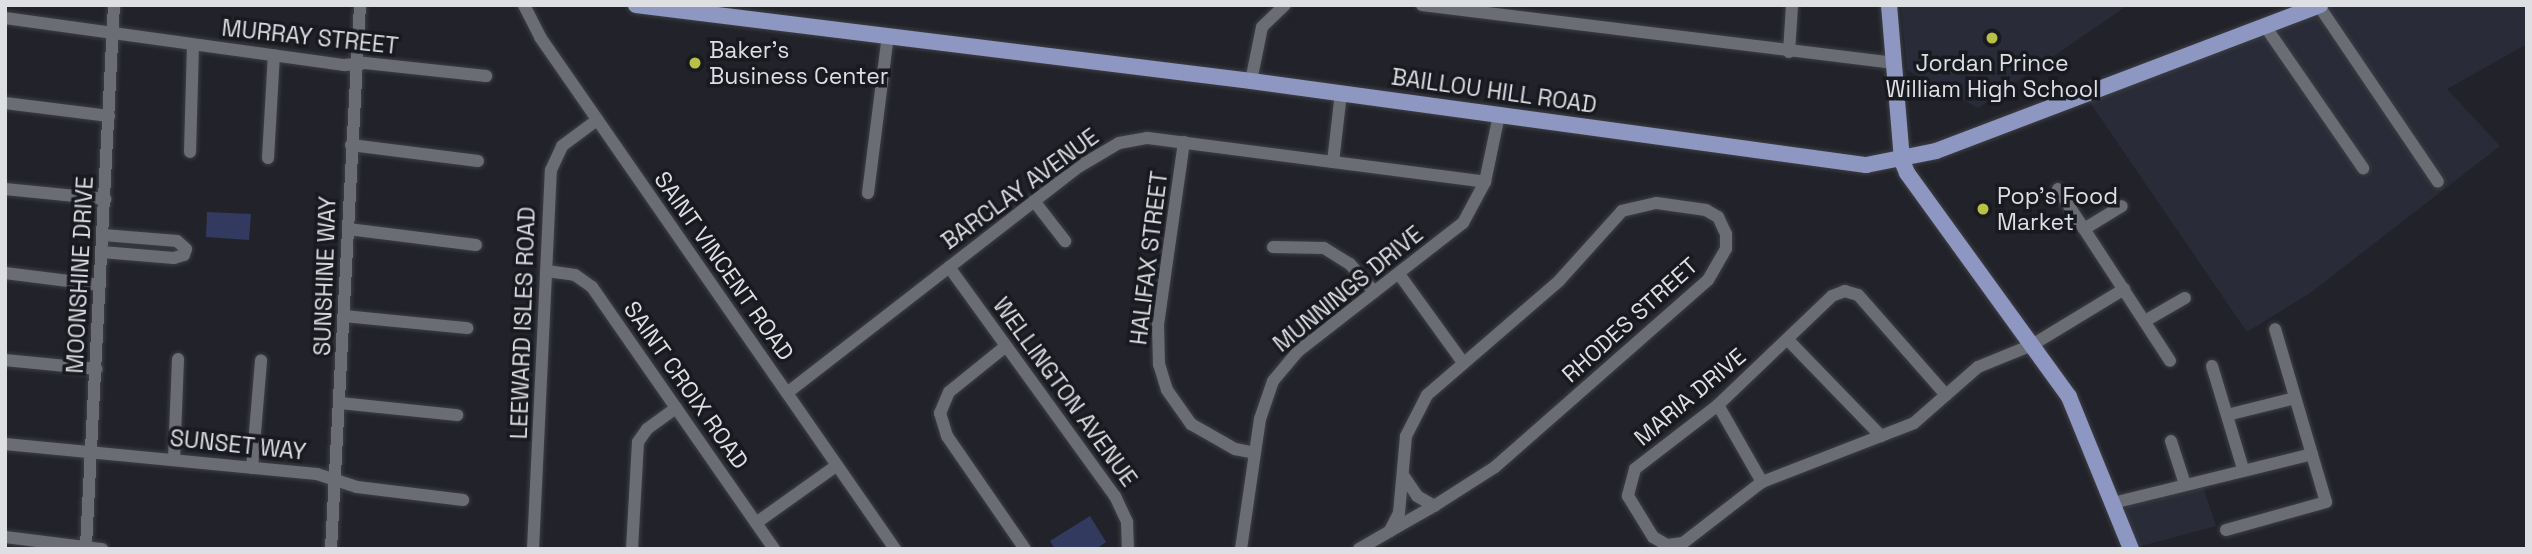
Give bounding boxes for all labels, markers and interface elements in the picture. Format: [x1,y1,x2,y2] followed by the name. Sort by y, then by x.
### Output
[220,14,400,60] street label: MURRAY STREET
[1984,30,2000,46] marker: Jordan Prince William High School
[709,36,889,90] place label: Baker's Business Center
[1885,49,2099,103] place label: Jordan Prince William High School
[687,55,703,71] marker: Baker's Business Center
[1389,63,1599,119] street label: BAILLOU HILL ROAD
[936,123,1104,255] street label: BARCLAY AVENUE
[648,166,800,366] street label: SAINT VINCENT ROAD
[1125,169,1173,347] street label: HALIFAX STREET
[61,176,99,374] street label: MOONSHINE DRIVE
[1997,182,2118,236] place label: Pop's Food Market
[308,196,342,356] street label: SUNSHINE WAY
[1975,201,1991,217] marker: Pop's Food Market
[505,206,541,440] street label: LEEWARD ISLES ROAD
[1268,220,1428,358] street label: MUNNINGS DRIVE
[1556,252,1704,388] street label: RHODES STREET
[987,292,1143,492] street label: WELLINGTON AVENUE
[618,296,754,474] street label: SAINT CROIX ROAD
[1628,342,1752,452] street label: MARIA DRIVE
[168,424,308,466] street label: SUNSET WAY

